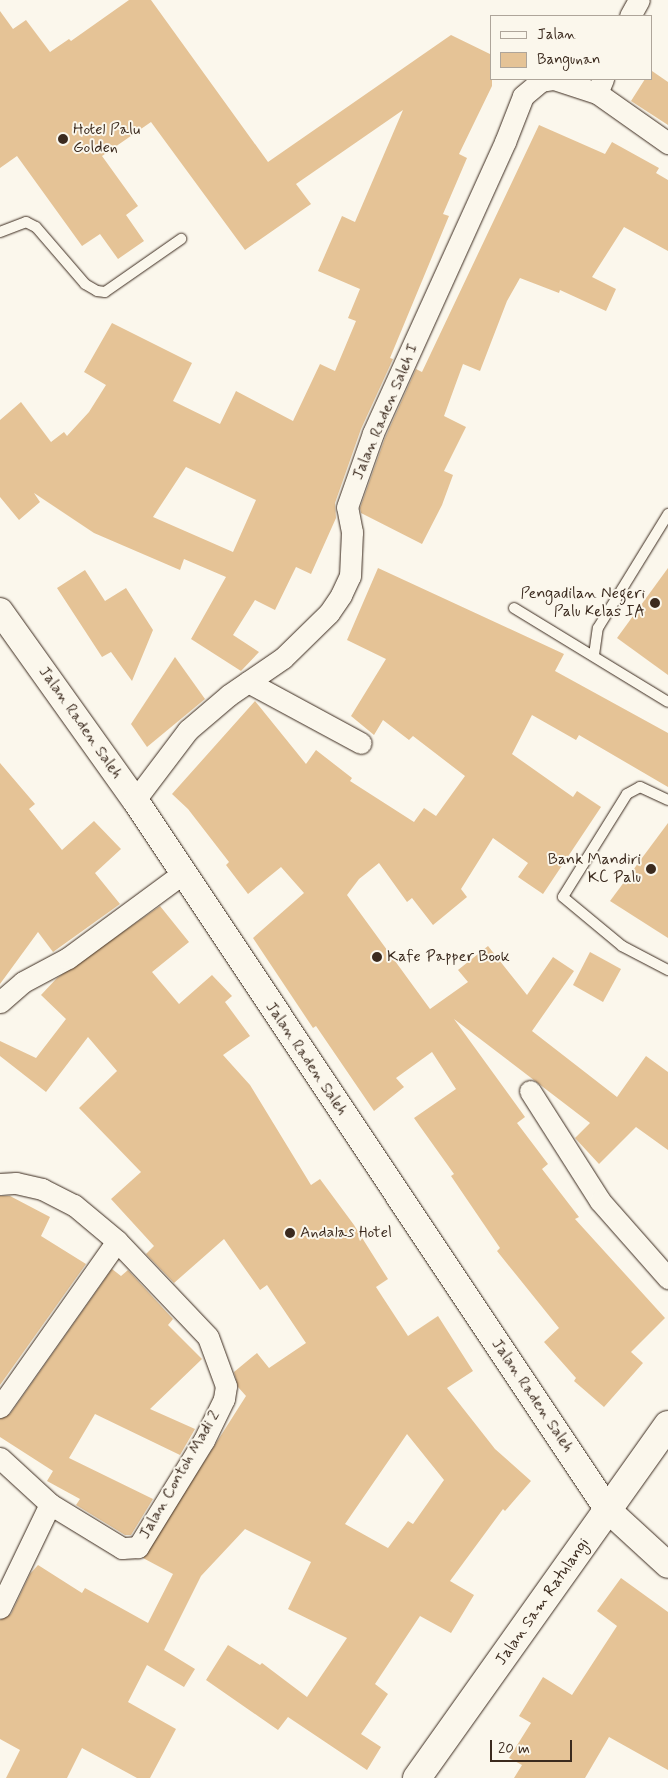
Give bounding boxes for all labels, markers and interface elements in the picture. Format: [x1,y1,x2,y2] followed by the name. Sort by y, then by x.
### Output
[490,15,653,80] legend
[537,25,576,45] text: Jalan
[537,50,600,70] text: Bangunan
[73,120,137,158] place label: Hotel Palu Golden
[57,133,69,145] marker: Hotel Palu Golden
[349,342,423,482] street label: Jalan Raden Saleh I
[520,584,645,622] place label: Pengadilan Negeri Palu Kelas IA
[649,597,661,609] marker: Pengadilan Negeri Palu Kelas IA
[34,664,126,782] street label: Jalan Raden Saleh
[548,850,641,888] place label: Bank Mandiri KC Palu
[645,863,657,875] marker: Bank Mandiri KC Palu
[387,947,506,967] place label: Kafe Papper Book
[371,951,383,963] marker: Kafe Papper Book
[261,999,351,1119] street label: Jalan Raden Saleh
[300,1223,391,1243] place label: Andalas Hotel
[284,1227,296,1239] marker: Andalas Hotel
[487,1336,577,1456] street label: Jalan Raden Saleh
[136,1408,224,1542] street label: Jalan Contoh Madi 2
[493,1536,593,1668] street label: Jalan Sam Ratulangi
[493,1730,576,1762] scale bar
[498,1739,530,1759] text: 20 m

